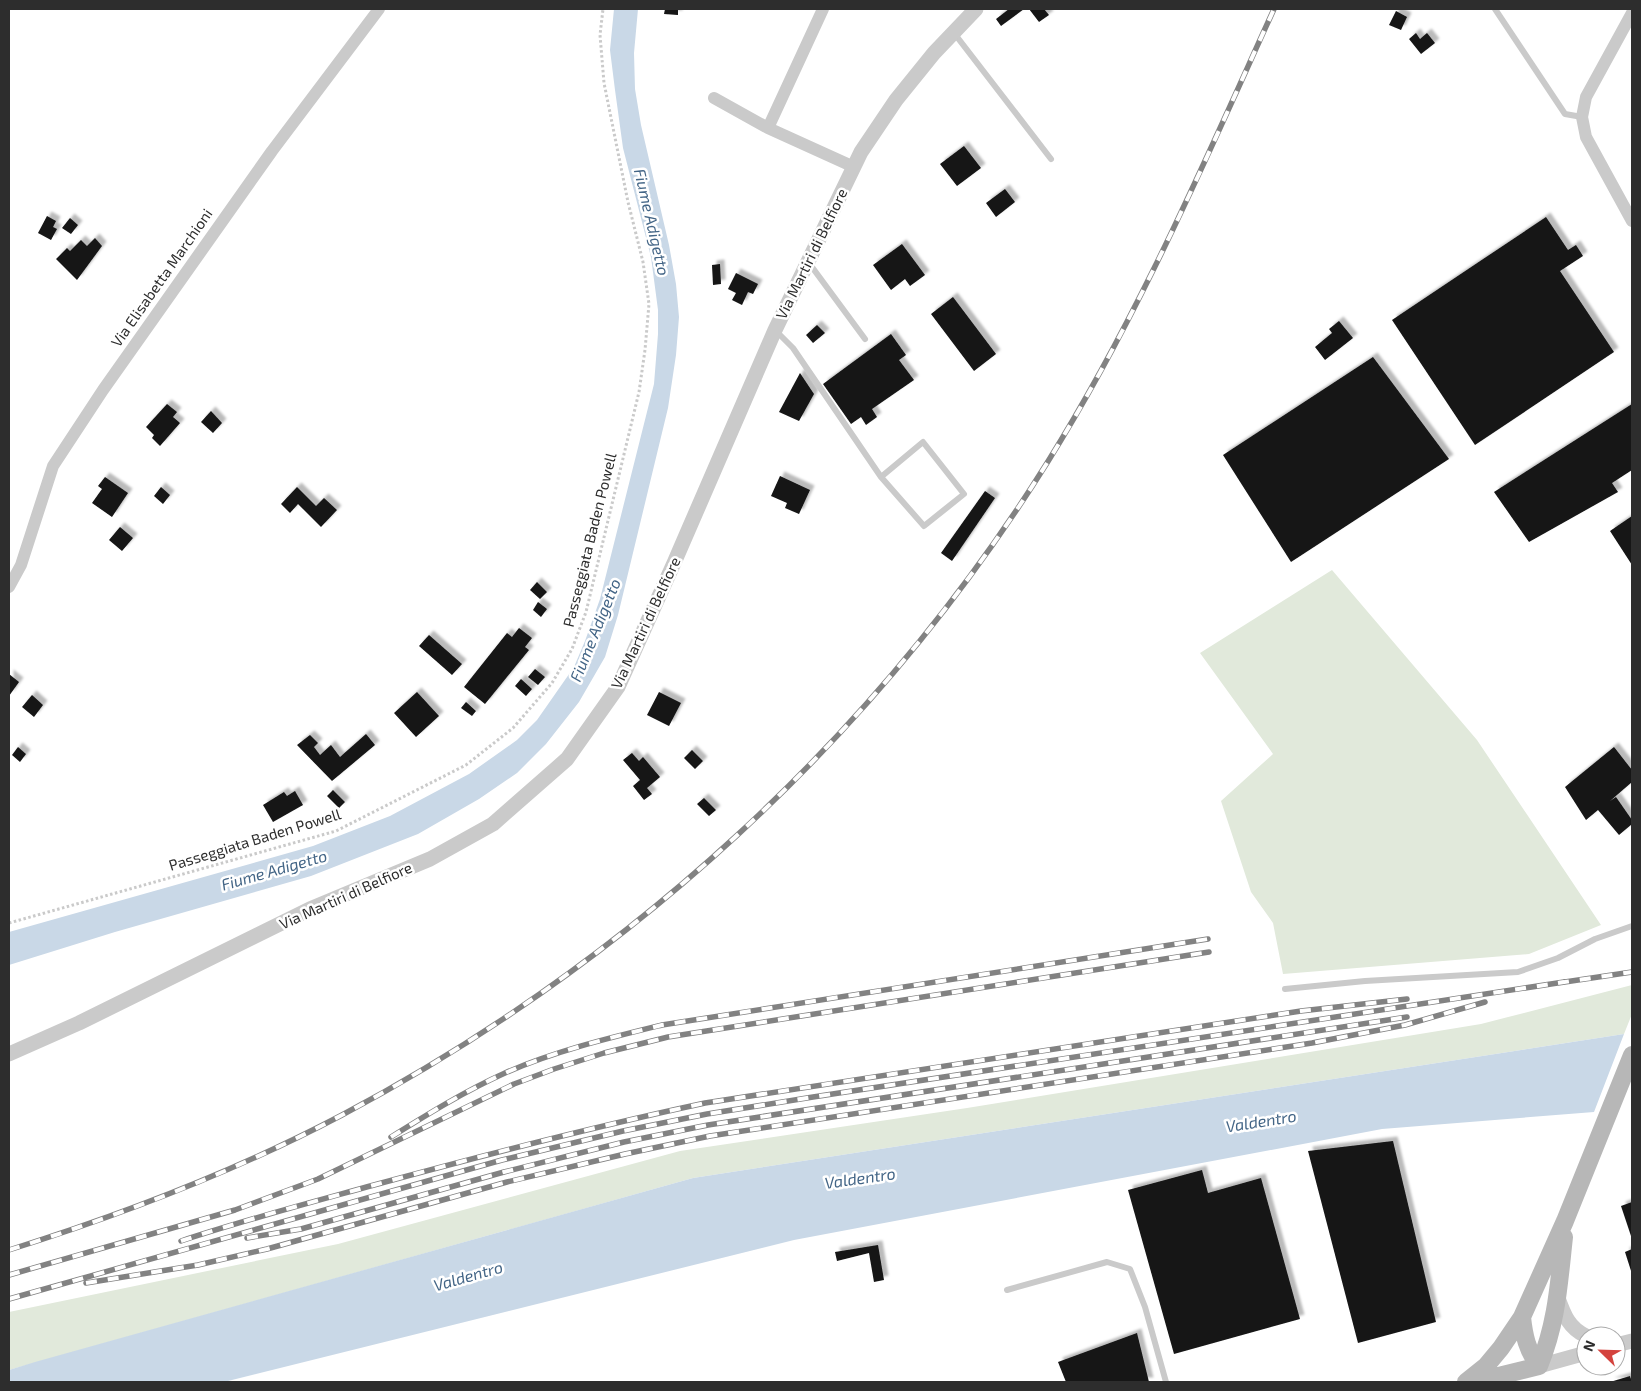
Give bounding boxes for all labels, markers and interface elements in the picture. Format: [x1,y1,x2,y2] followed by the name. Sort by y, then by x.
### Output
[631,167,674,277] water label: Fiume Adigetto
[772,185,851,322] street label: Via Martiri di Belfiore
[107,205,216,350] street label: Via Elisabetta Marchioni
[559,450,620,629] street label: Passeggiata Baden Powell
[607,554,684,691] street label: Via Martiri di Belfiore
[565,576,624,684] water label: Fiume Adigetto
[166,804,343,874] street label: Passeggiata Baden Powell
[219,845,329,894] water label: Fiume Adigetto
[276,858,415,932] street label: Via Martiri di Belfiore
[1224,1106,1298,1135] water label: Valdentro
[823,1163,897,1192] water label: Valdentro
[431,1257,505,1294] water label: Valdentro
[1576,1326,1626,1376] north arrow
[1579,1338,1598,1354] text: N

